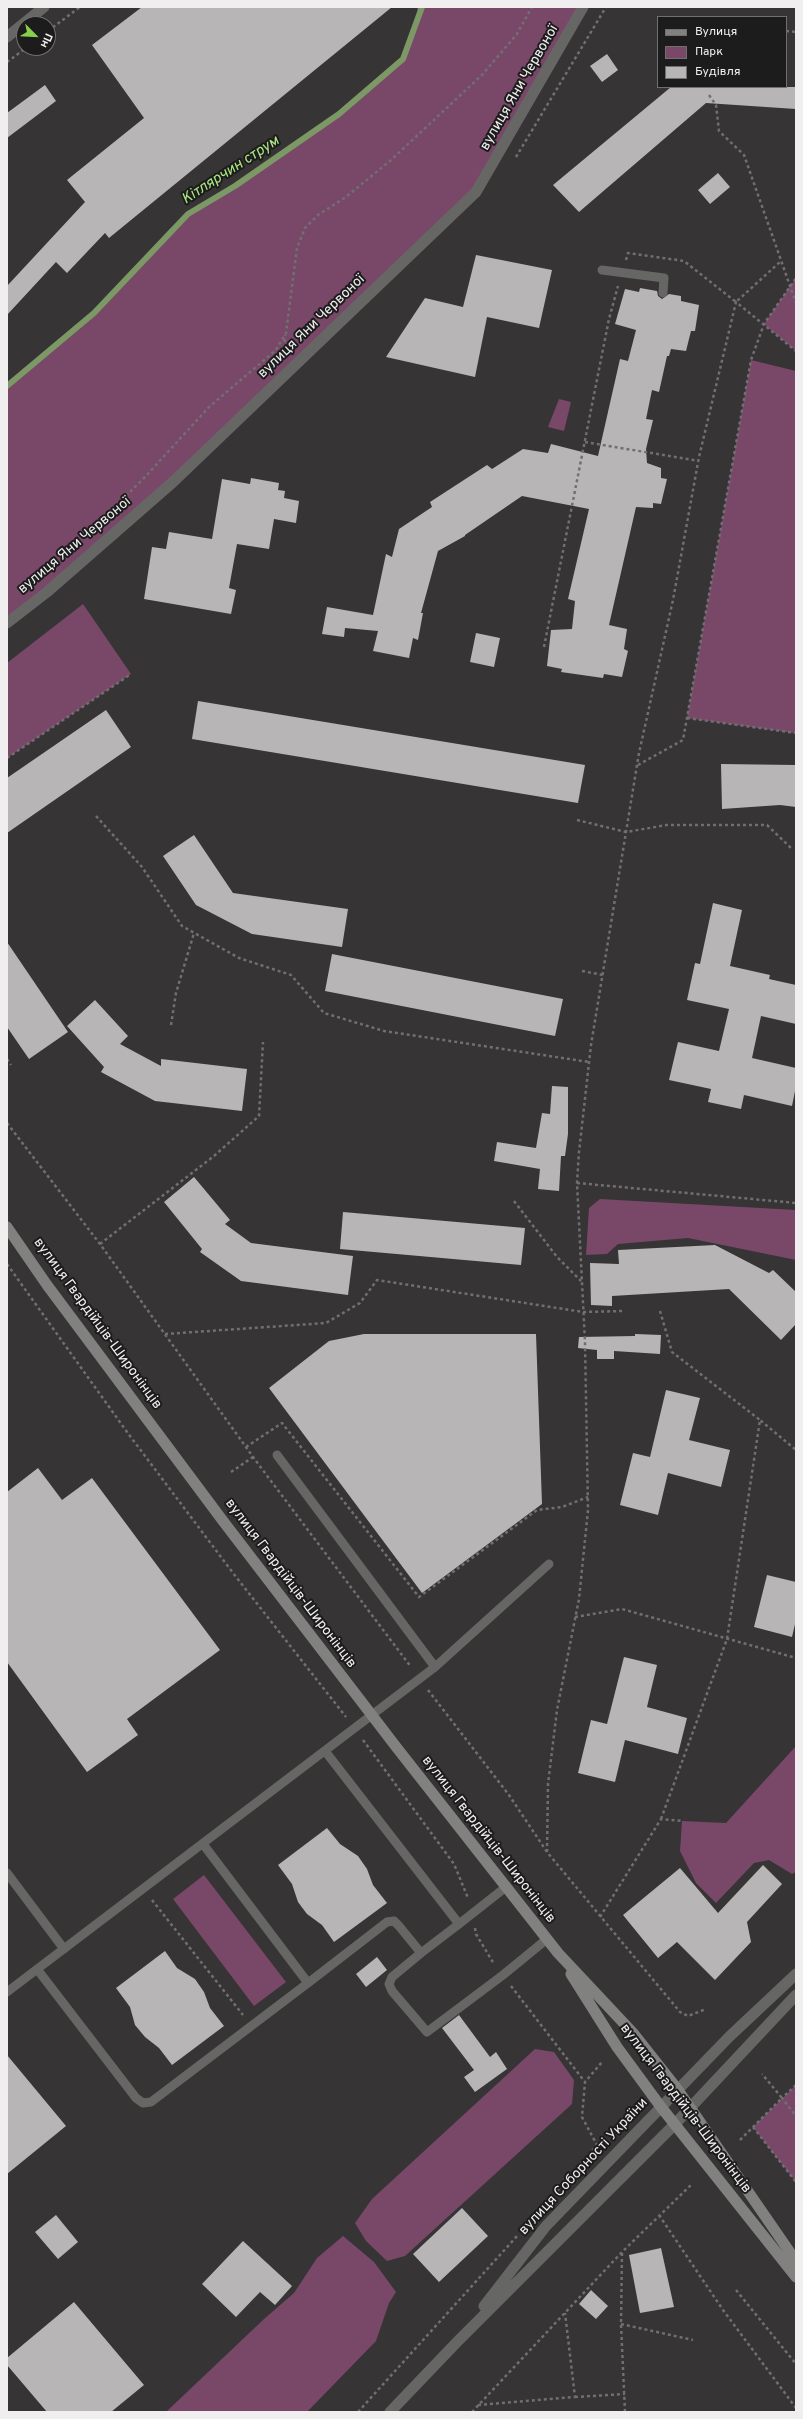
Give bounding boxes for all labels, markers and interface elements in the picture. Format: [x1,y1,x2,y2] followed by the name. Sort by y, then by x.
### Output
[16,16,56,56] north arrow
[657,16,787,88] legend
[477,22,563,154] street label: вулиця Яни Червоної
[695,24,737,40] text: Вулиця
[37,31,55,50] text: Пн
[695,44,723,60] text: Парк
[695,64,741,80] text: Будівля
[179,133,283,209] water label: Кітлярчин струм
[255,272,369,382] street label: вулиця Яни Червоної
[15,494,135,598] street label: вулиця Яни Червоної
[29,1235,165,1413] street label: вулиця Гвардійців-Широнінців
[221,1496,359,1672] street label: вулиця Гвардійців-Широнінців
[418,1753,558,1927] street label: вулиця Гвардійців-Широнінців
[616,2021,754,2197] street label: вулиця Гвардійців-Широнінців
[516,2095,652,2239] street label: вулиця Соборності України

